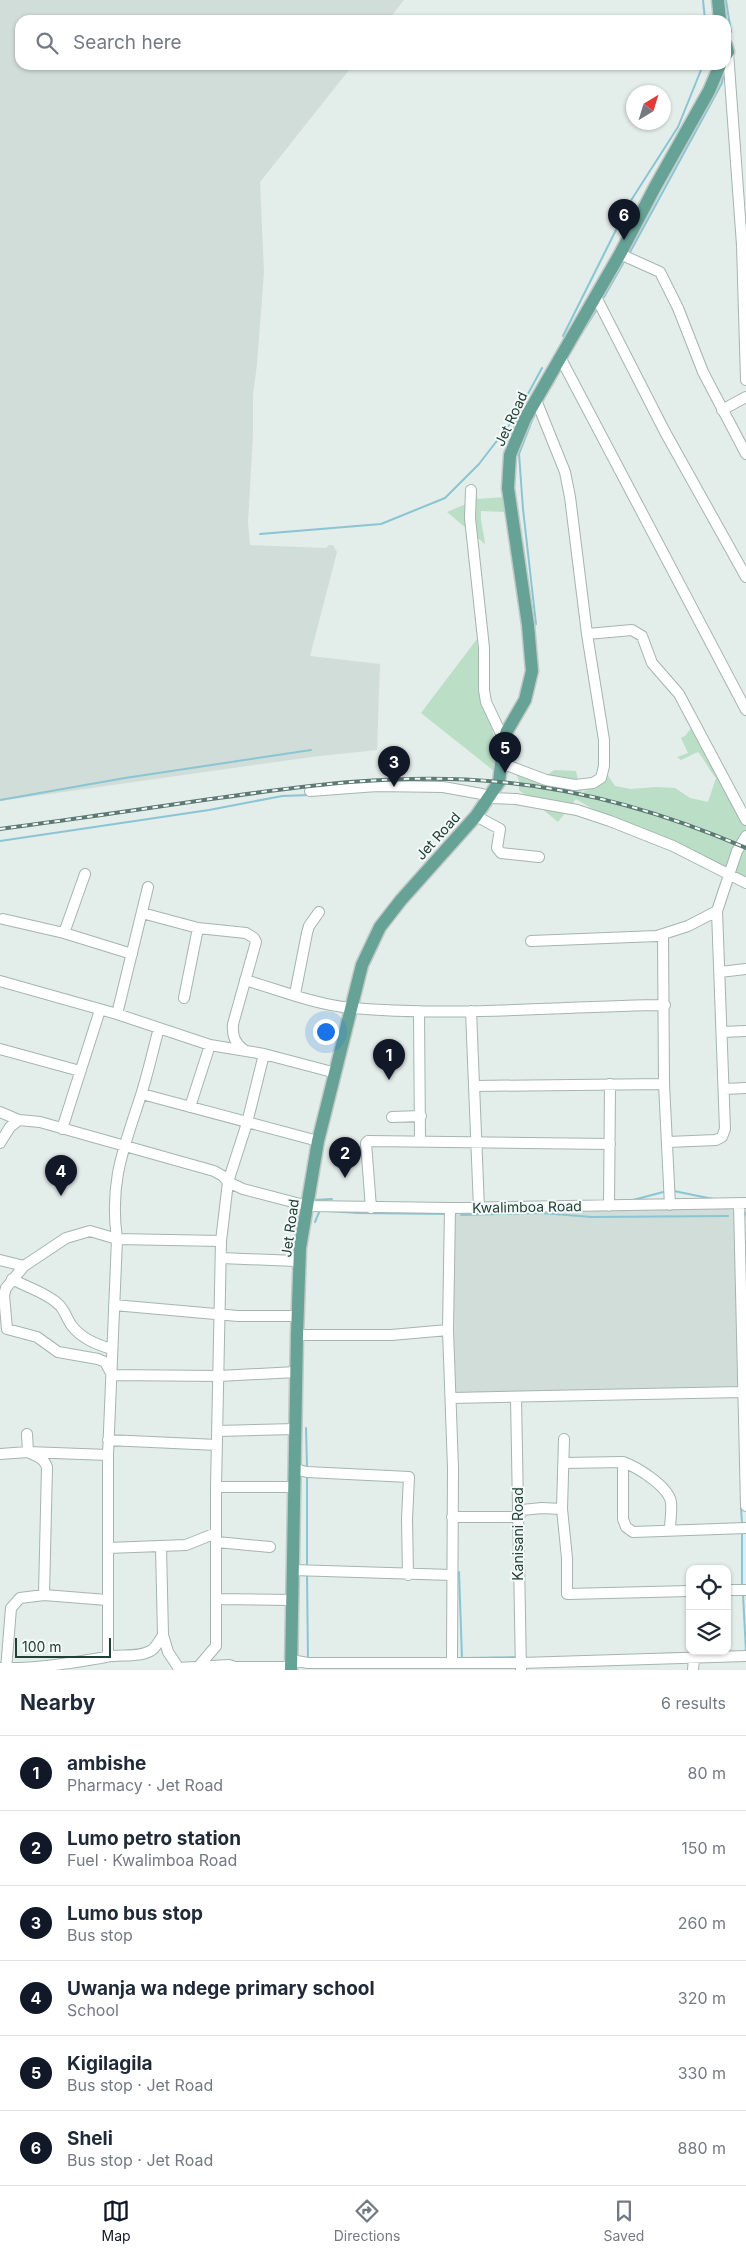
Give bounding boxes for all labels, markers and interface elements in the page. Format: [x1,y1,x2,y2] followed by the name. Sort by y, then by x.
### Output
[15,15,731,70] search box
[33,29,61,57] icon: search
[73,31,182,54] text: Search here
[626,85,671,130] north arrow
[608,199,640,240] pin: 6
[490,389,531,449] street label: Jet Road
[489,732,521,773] pin: 5
[378,746,410,787] pin: 3
[412,808,464,863] street label: Jet Road
[313,1019,339,1045] your location
[373,1039,405,1080] pin: 1
[329,1137,361,1178] pin: 2
[45,1155,77,1196] pin: 4
[472,1197,582,1216] street label: Kwalimboa Road
[277,1198,302,1258] street label: Jet Road
[509,1487,526,1581] street label: Kanisani Road
[686,1565,731,1655] map controls
[686,1565,731,1610] button: locate
[686,1610,731,1655] button: layers
[15,1635,111,1658] scale bar
[22,1638,62,1655] text: 100 m
[20,1690,95,1715] text: Nearby
[661,1693,726,1713] text: 6 results
[67,1752,146,1775] text: ambishe
[33,1763,39,1783] text: 1
[687,1763,726,1783] text: 80 m
[67,1775,223,1795] text: Pharmacy · Jet Road
[67,1827,241,1850] text: Lumo petro station
[31,1838,41,1858] text: 2
[681,1838,726,1858] text: 150 m
[67,1850,237,1870] text: Fuel · Kwalimboa Road
[67,1902,203,1925] text: Lumo bus stop
[31,1913,41,1933] text: 3
[678,1913,726,1933] text: 260 m
[67,1925,133,1945] text: Bus stop
[67,1977,375,2000] text: Uwanja wa ndege primary school
[31,1988,41,2008] text: 4
[678,1988,726,2008] text: 320 m
[67,2000,119,2020] text: School
[67,2052,153,2075] text: Kigilagila
[31,2063,41,2083] text: 5
[678,2063,726,2083] text: 330 m
[67,2075,213,2095] text: Bus stop · Jet Road
[67,2127,113,2150] text: Sheli
[31,2138,41,2158] text: 6
[678,2138,726,2158] text: 880 m
[67,2150,213,2170] text: Bus stop · Jet Road
[102,2197,131,2244] tab: Map
[334,2197,400,2244] tab: Directions
[603,2197,644,2244] tab: Saved

